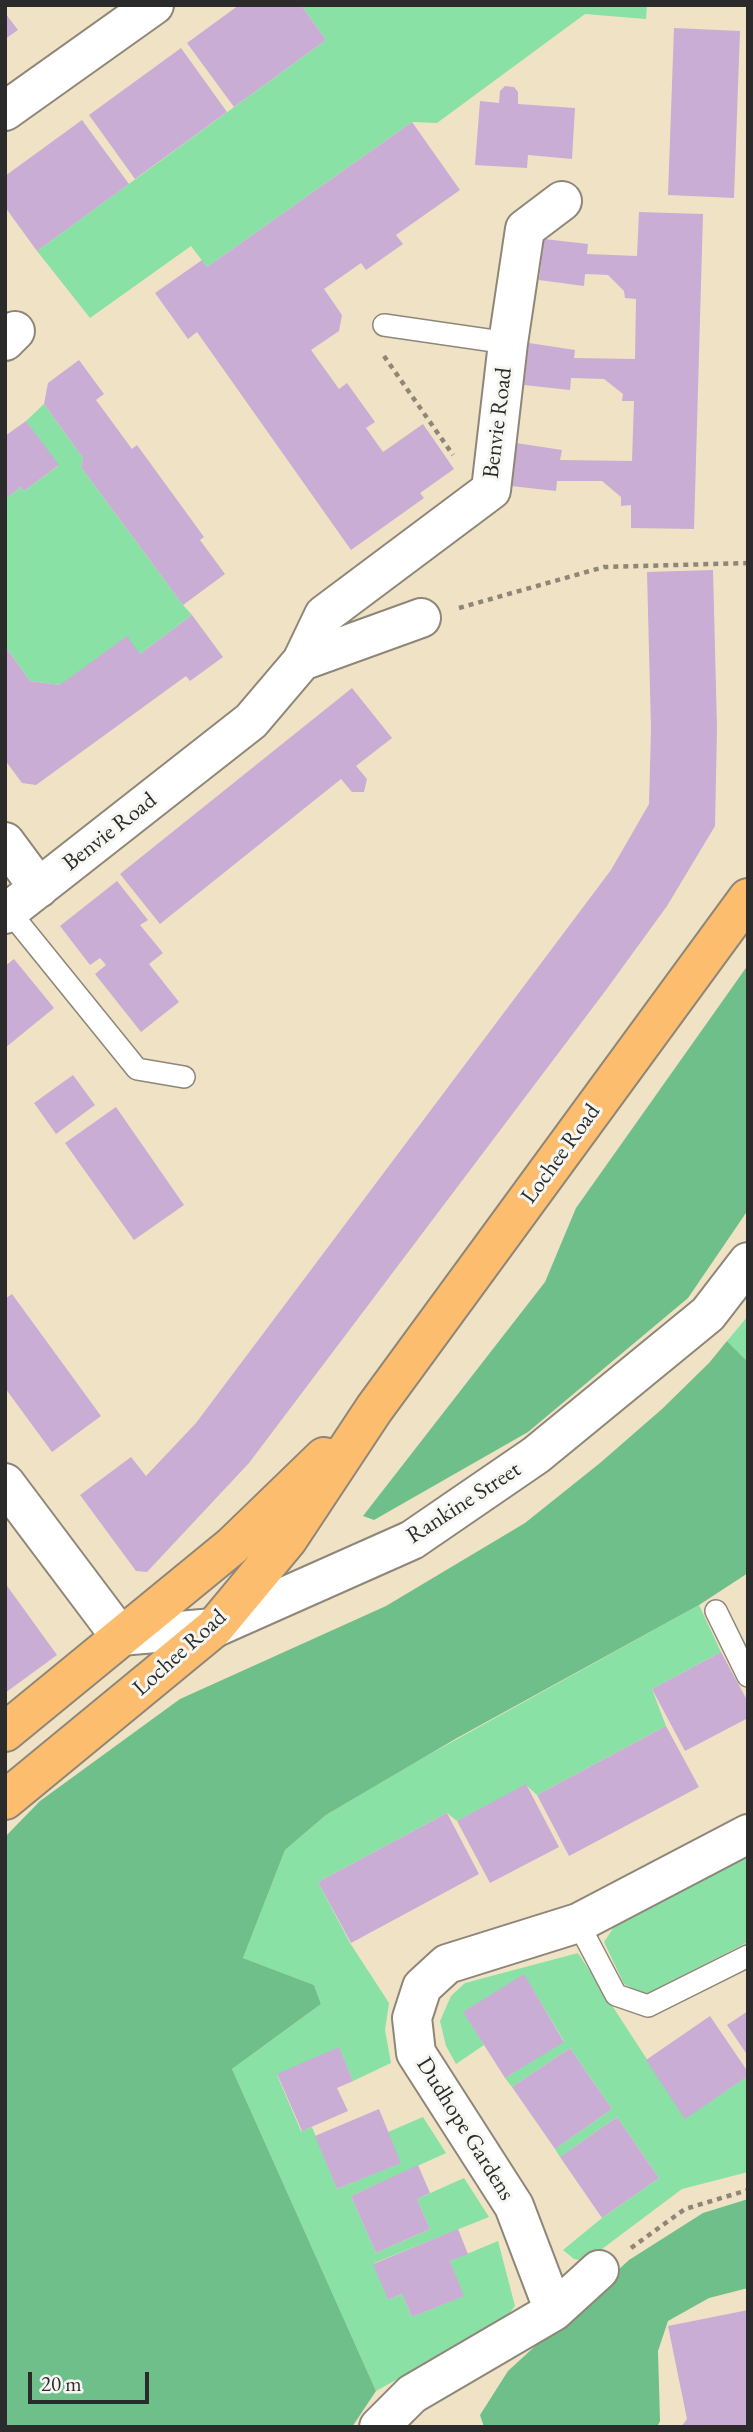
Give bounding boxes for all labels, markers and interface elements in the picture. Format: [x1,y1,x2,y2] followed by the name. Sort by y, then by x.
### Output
[478,366,518,480] street label: Benvie Road
[58,787,162,877] street label: Benvie Road
[516,1099,606,1209] street label: Lochee Road
[402,1456,526,1550] street label: Rankine Street
[127,1604,233,1702] street label: Lochee Road
[410,2052,520,2206] street label: Dudhope Gardens
[32,2358,152,2402] scale bar
[41,2370,82,2397] text: 20 m

